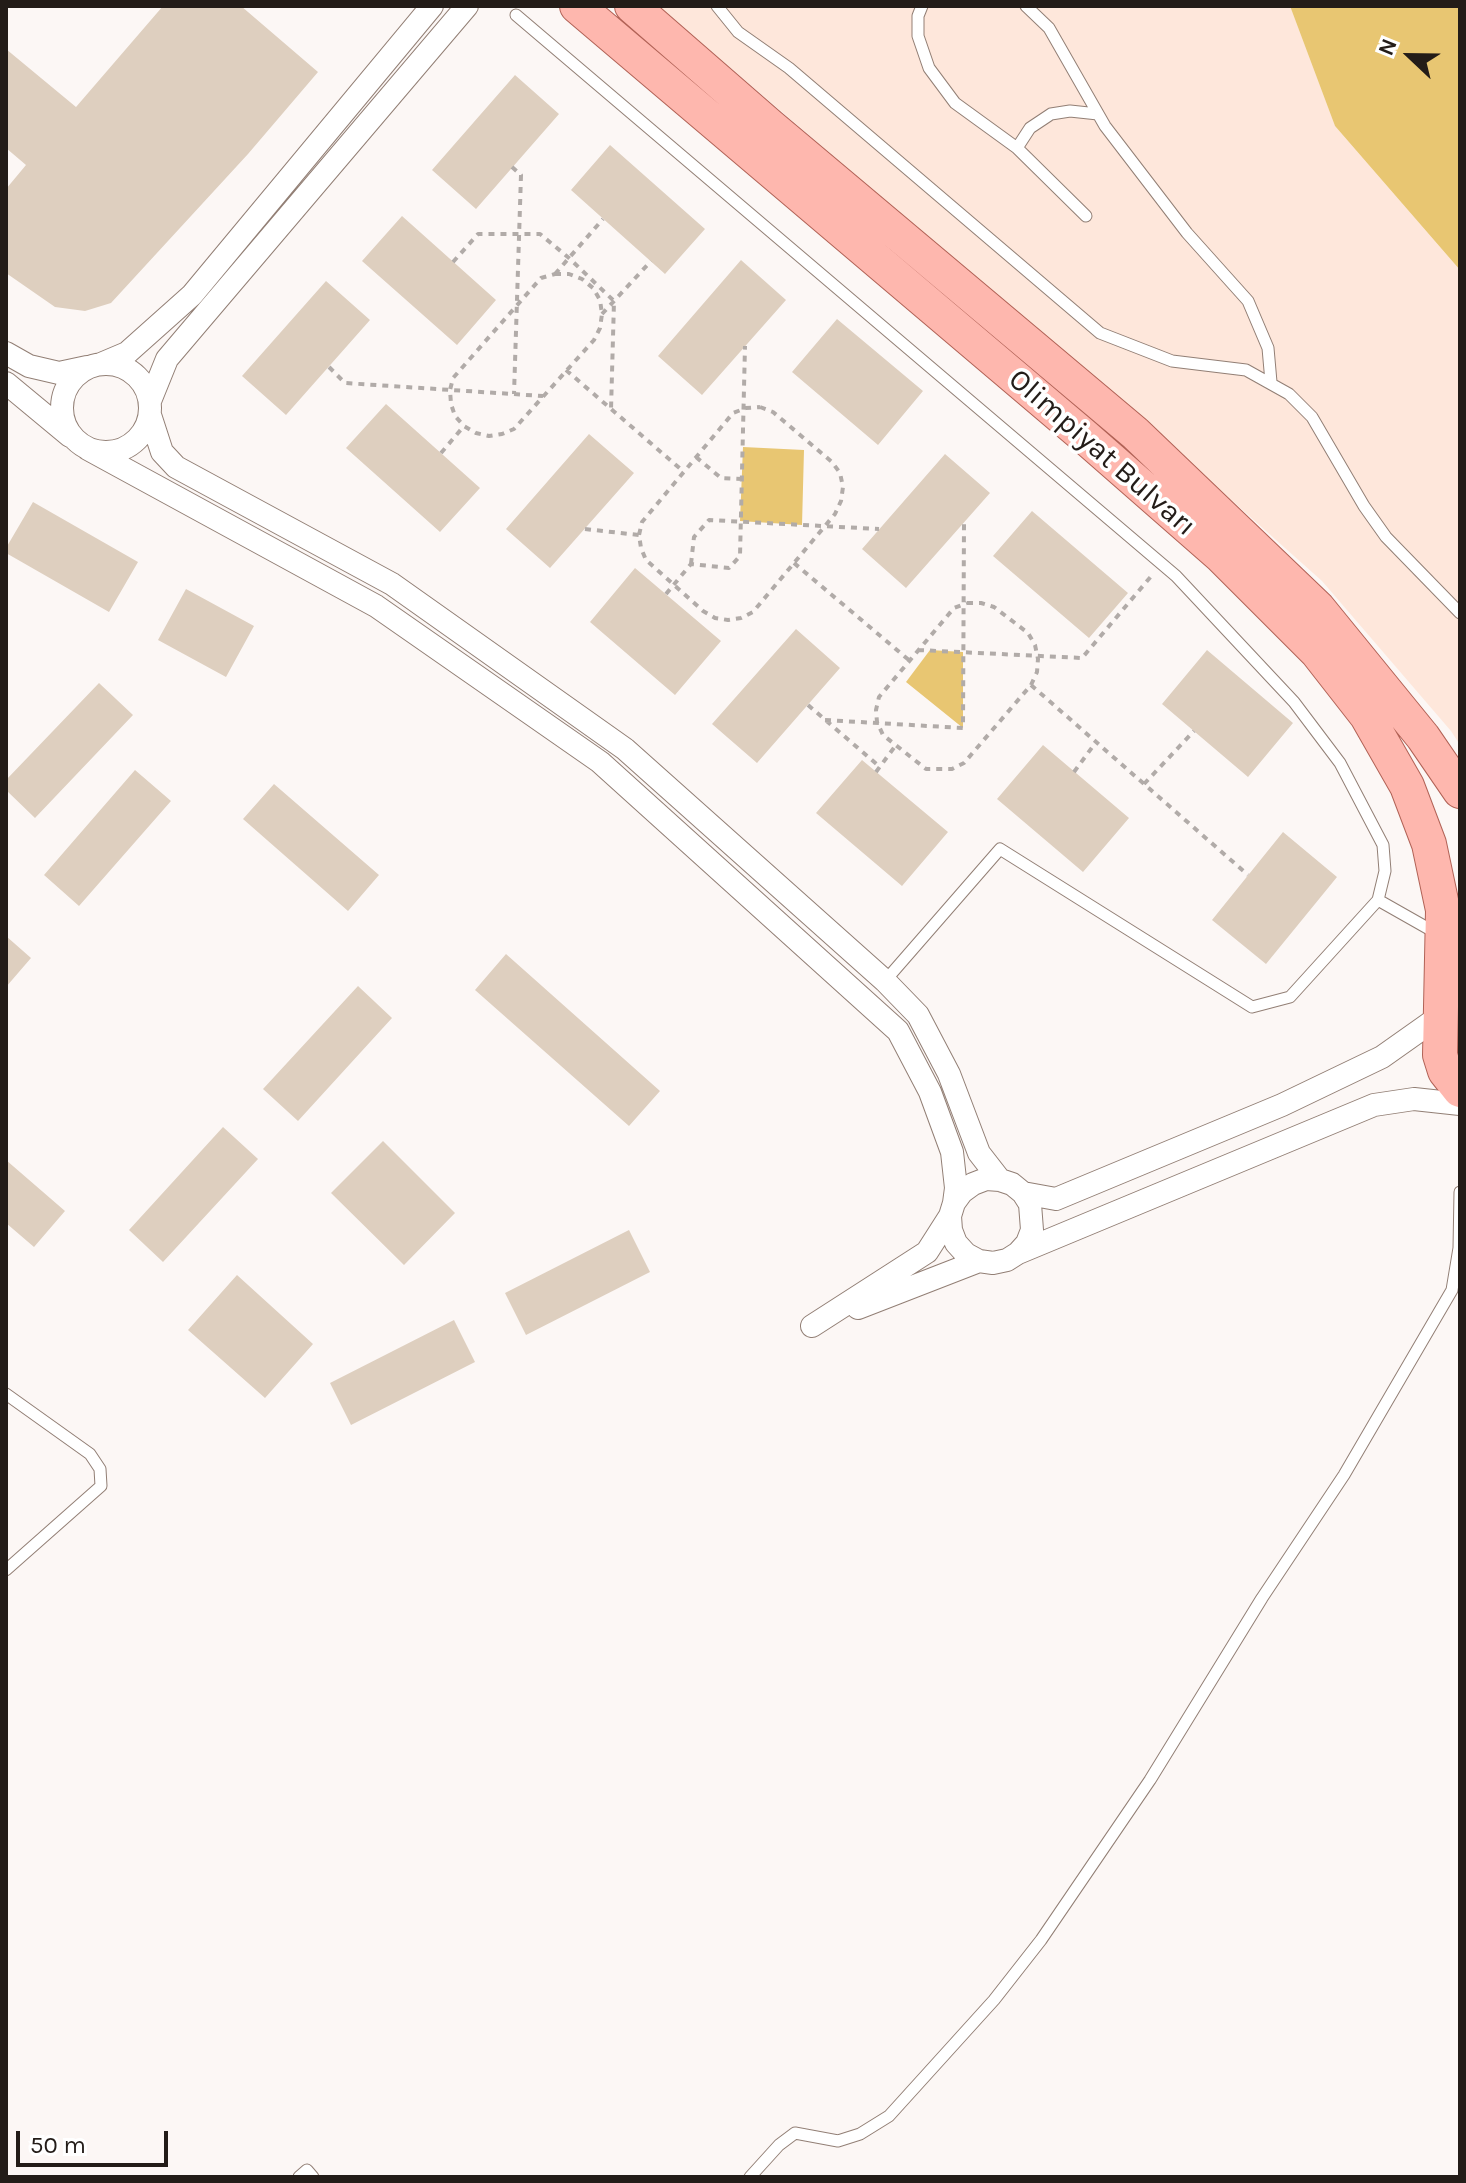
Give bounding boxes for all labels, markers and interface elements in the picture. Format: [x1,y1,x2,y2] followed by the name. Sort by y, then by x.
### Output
[1370,16,1450,96] north arrow
[1373,35,1403,59] text: N
[1001,362,1203,544] street label: Olimpiyat Bulvarı
[20,2115,172,2165] scale bar
[30,2131,86,2159] text: 50 m

